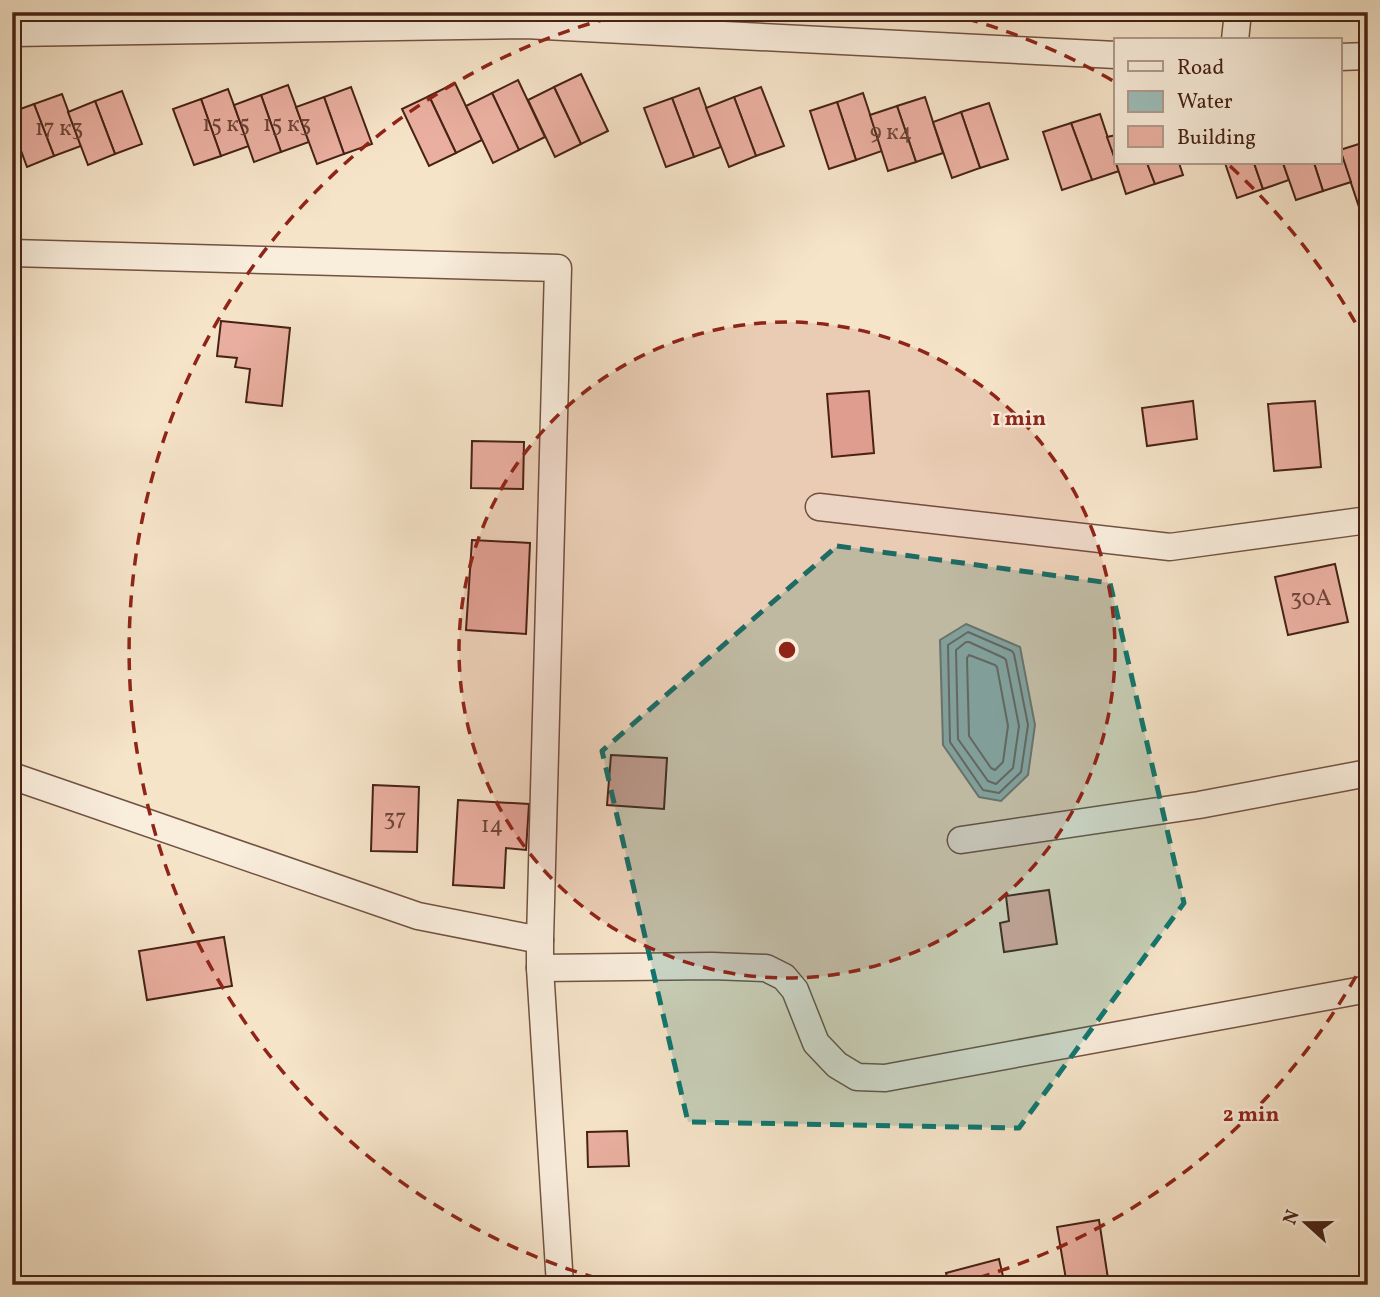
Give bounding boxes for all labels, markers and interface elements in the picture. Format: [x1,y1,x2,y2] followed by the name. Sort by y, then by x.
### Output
[1114,38,1342,164] legend
[1177,54,1224,83] text: Road
[1177,88,1233,117] text: Water
[202,109,250,141] house number: 15 к5
[263,109,311,141] house number: 15 к3
[35,113,83,145] house number: 17 к3
[870,117,912,149] house number: 9 к4
[1177,124,1256,153] text: Building
[992,405,1046,434] text: 1 min
[1290,583,1332,615] house number: 30А
[775,638,799,662] centre of rings
[384,803,406,835] house number: 37
[481,810,503,842] house number: 14
[1223,1101,1279,1130] text: 2 min
[1272,1188,1342,1258] north arrow
[1277,1206,1307,1229] text: N

